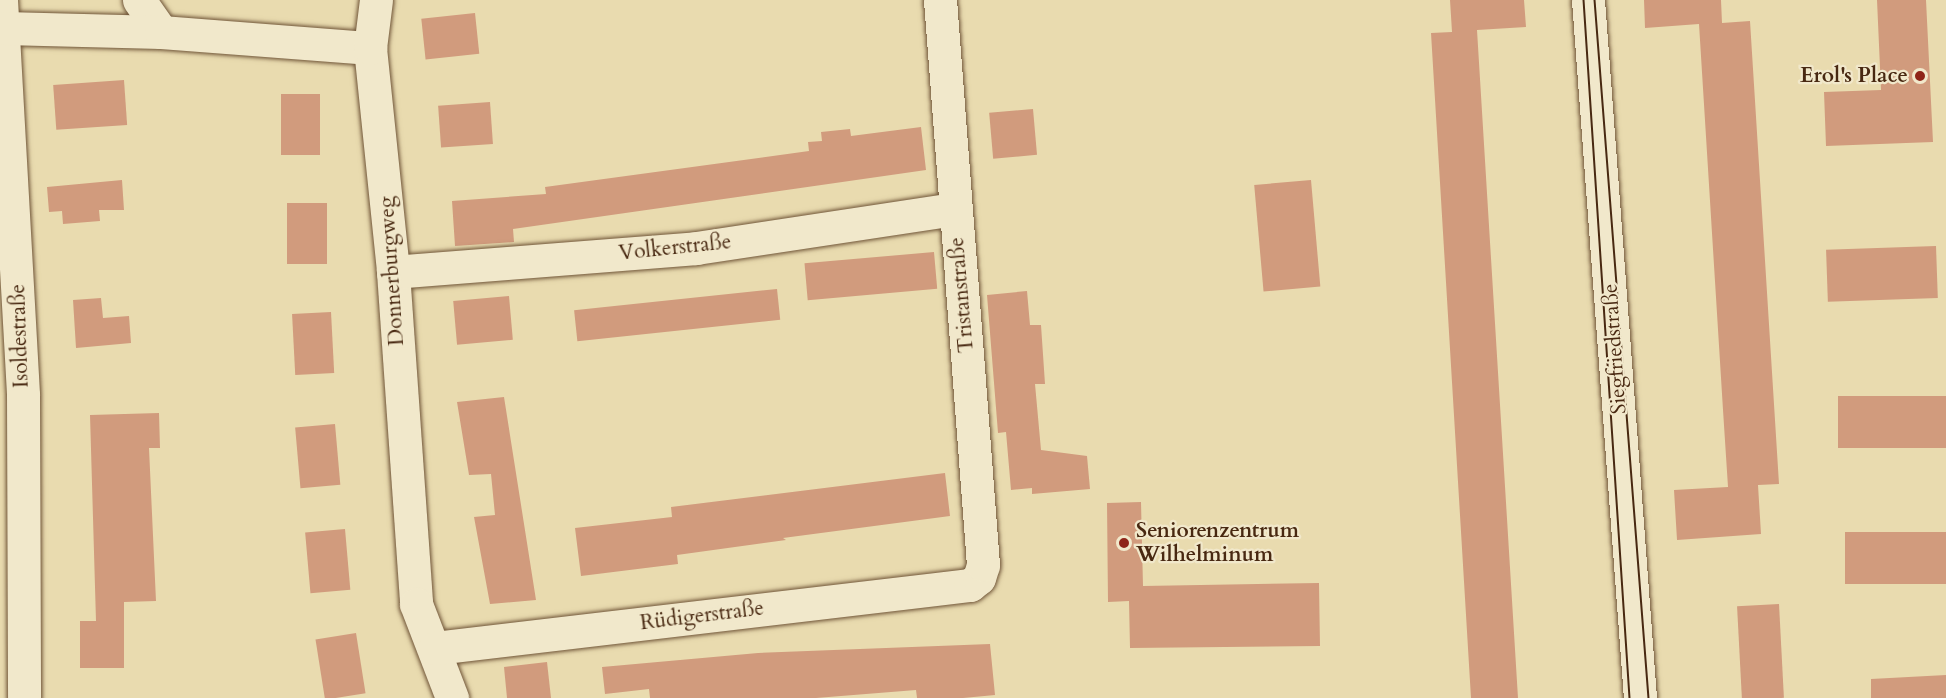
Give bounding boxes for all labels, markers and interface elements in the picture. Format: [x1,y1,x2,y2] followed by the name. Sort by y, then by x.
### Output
[1800,63,1908,89] place label: Erol's Place
[1913,69,1927,83] marker: Erol's Place
[374,195,410,347] street label: Donnerburgweg
[617,230,733,266] street label: Volkerstraße
[944,236,980,354] street label: Tristanstraße
[1598,283,1632,415] street label: Siegfriedstraße
[6,284,34,388] street label: Isoldestraße
[1136,518,1299,568] place label: Seniorenzentrum Wilhelminum
[1117,536,1131,550] marker: Seniorenzentrum Wilhelminum
[639,596,765,636] street label: Rüdigerstraße

